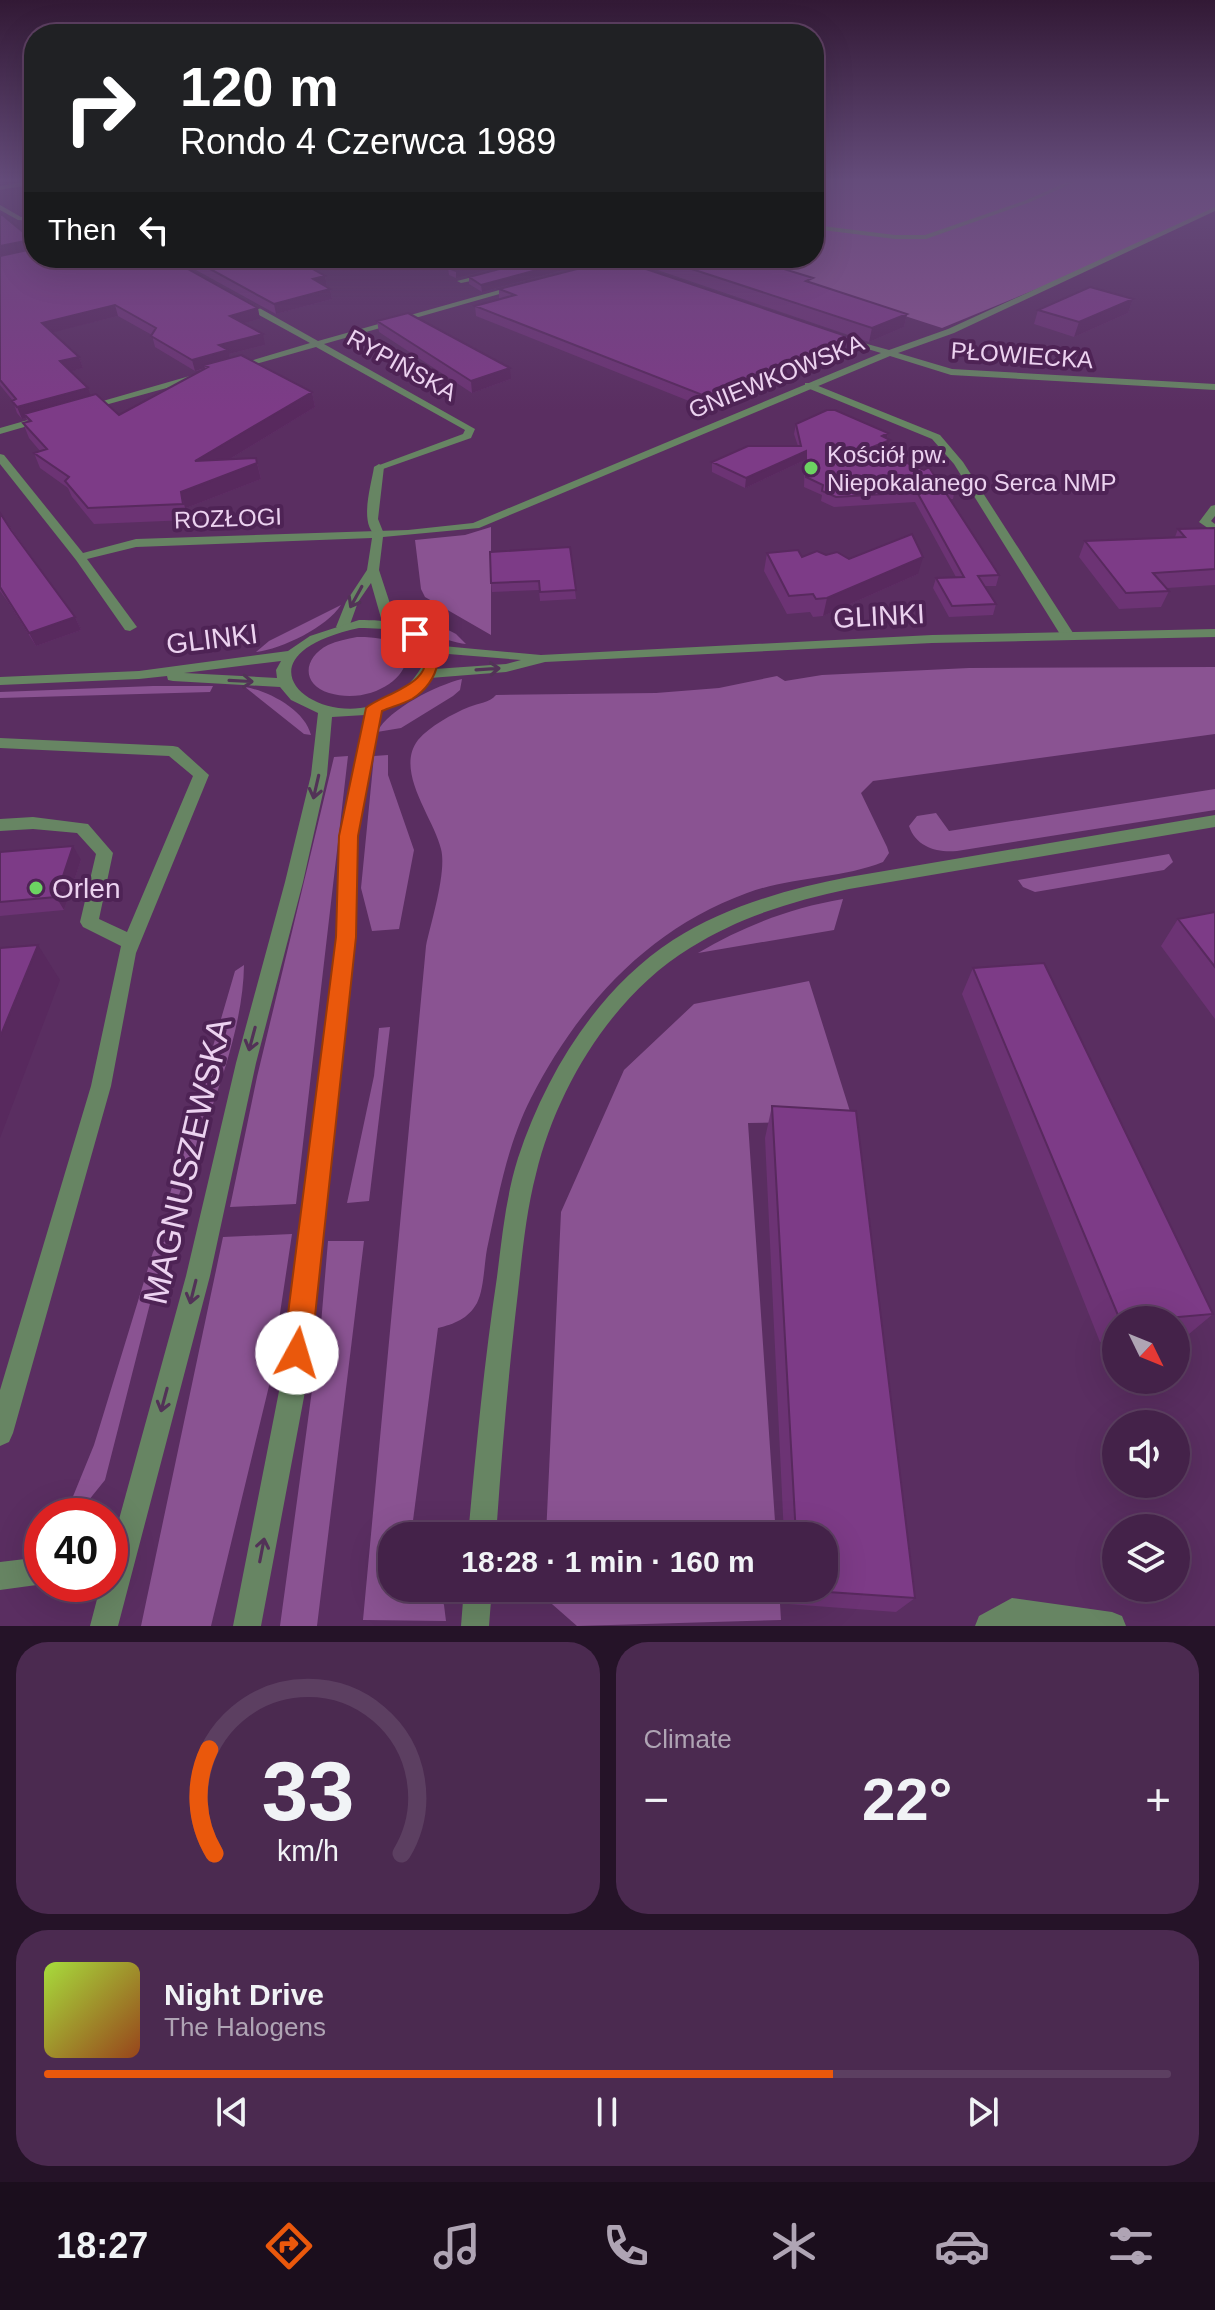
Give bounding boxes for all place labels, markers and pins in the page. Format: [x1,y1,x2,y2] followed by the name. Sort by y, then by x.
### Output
[827,441,1117,496] place label: Kościół pw. Niepokalanego Serca NMP
[802,459,820,477] marker: Kościół pw. Niepokalanego Serca NMP
[381,600,449,668] pin
[52,873,120,904] place label: Orlen
[27,879,45,897] marker: Orlen

